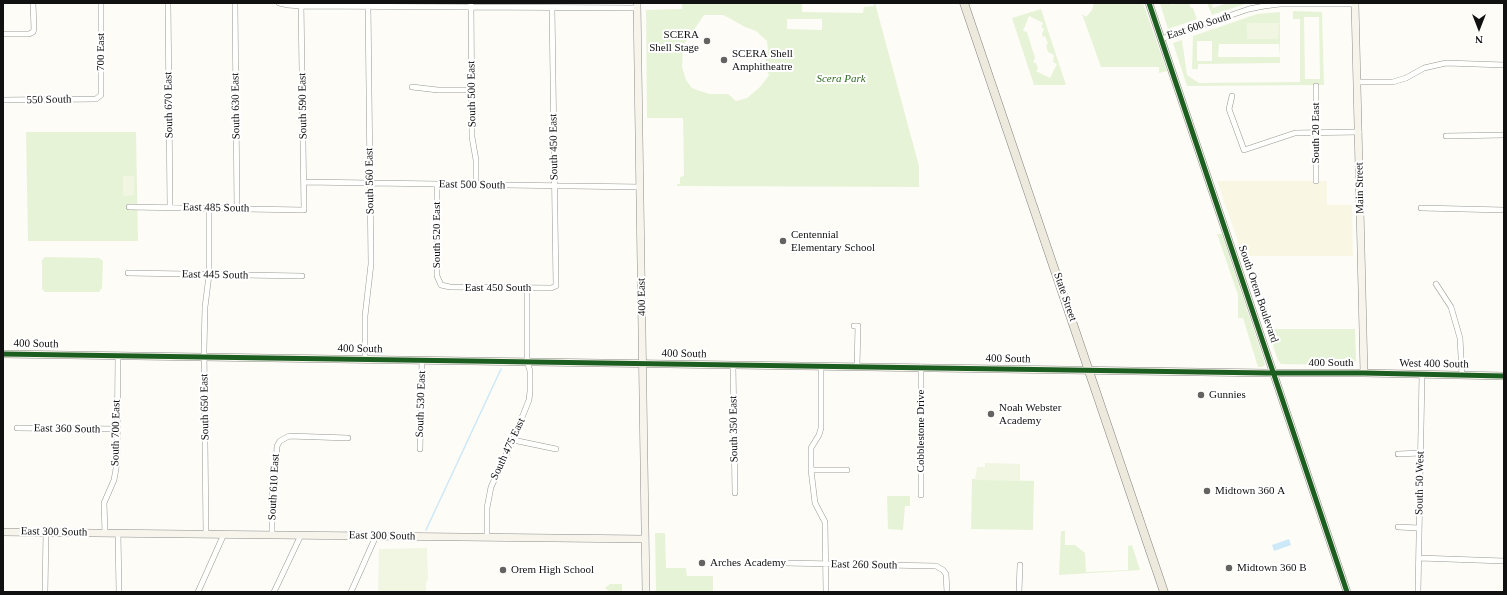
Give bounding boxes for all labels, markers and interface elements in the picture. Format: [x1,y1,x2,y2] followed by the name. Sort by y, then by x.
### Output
[1459,8,1499,48] north arrow
[1165,9,1233,43] street label: East 600 South
[649,28,699,54] place label: SCERA Shell Stage
[94,33,108,71] street label: 700 East
[1475,34,1483,46] text: N
[702,36,712,46] marker: SCERA Shell Stage
[732,47,793,73] place label: SCERA Shell Amphitheatre
[719,55,729,65] marker: SCERA Shell Amphitheatre
[465,61,479,127] street label: South 500 East
[162,72,176,138] street label: South 670 East
[816,72,866,86] park label: Scera Park
[229,73,243,139] street label: South 630 East
[296,73,310,139] street label: South 590 East
[26,93,72,107] street label: 550 South
[1309,102,1323,164] street label: South 20 East
[547,114,561,180] street label: South 450 East
[363,148,377,214] street label: South 560 East
[1353,162,1367,214] street label: Main Street
[439,178,505,192] street label: East 500 South
[183,201,249,215] street label: East 485 South
[430,202,444,268] street label: South 520 East
[791,228,875,254] place label: Centennial Elementary School
[778,236,788,246] marker: Centennial Elementary School
[1235,244,1281,344] street label: South Orem Boulevard
[182,268,248,282] street label: East 445 South
[1051,271,1079,323] street label: State Street
[635,278,649,316] street label: 400 East
[465,281,531,295] street label: East 450 South
[13,337,59,351] street label: 400 South
[337,342,383,356] street label: 400 South
[661,347,707,361] street label: 400 South
[985,352,1031,366] street label: 400 South
[1309,356,1353,370] street label: 400 South
[1399,357,1469,371] street label: West 400 South
[413,370,429,438] street label: South 530 East
[198,374,212,440] street label: South 650 East
[1209,388,1246,402] place label: Gunnies
[914,390,928,472] street label: Cobblestone Drive
[1196,390,1206,400] marker: Gunnies
[727,396,741,462] street label: South 350 East
[109,400,123,466] street label: South 700 East
[999,401,1061,427] place label: Noah Webster Academy
[986,409,996,419] marker: Noah Webster Academy
[488,416,528,482] street label: South 475 East
[34,422,100,436] street label: East 360 South
[1413,451,1427,515] street label: South 50 West
[266,453,282,521] street label: South 610 East
[1215,484,1285,498] place label: Midtown 360 A
[1202,486,1212,496] marker: Midtown 360 A
[21,525,87,539] street label: East 300 South
[349,529,415,543] street label: East 300 South
[710,556,786,570] place label: Arches Academy
[697,558,707,568] marker: Arches Academy
[831,558,897,572] street label: East 260 South
[1237,561,1307,575] place label: Midtown 360 B
[511,563,594,577] place label: Orem High School
[1224,563,1234,573] marker: Midtown 360 B
[498,565,508,575] marker: Orem High School

